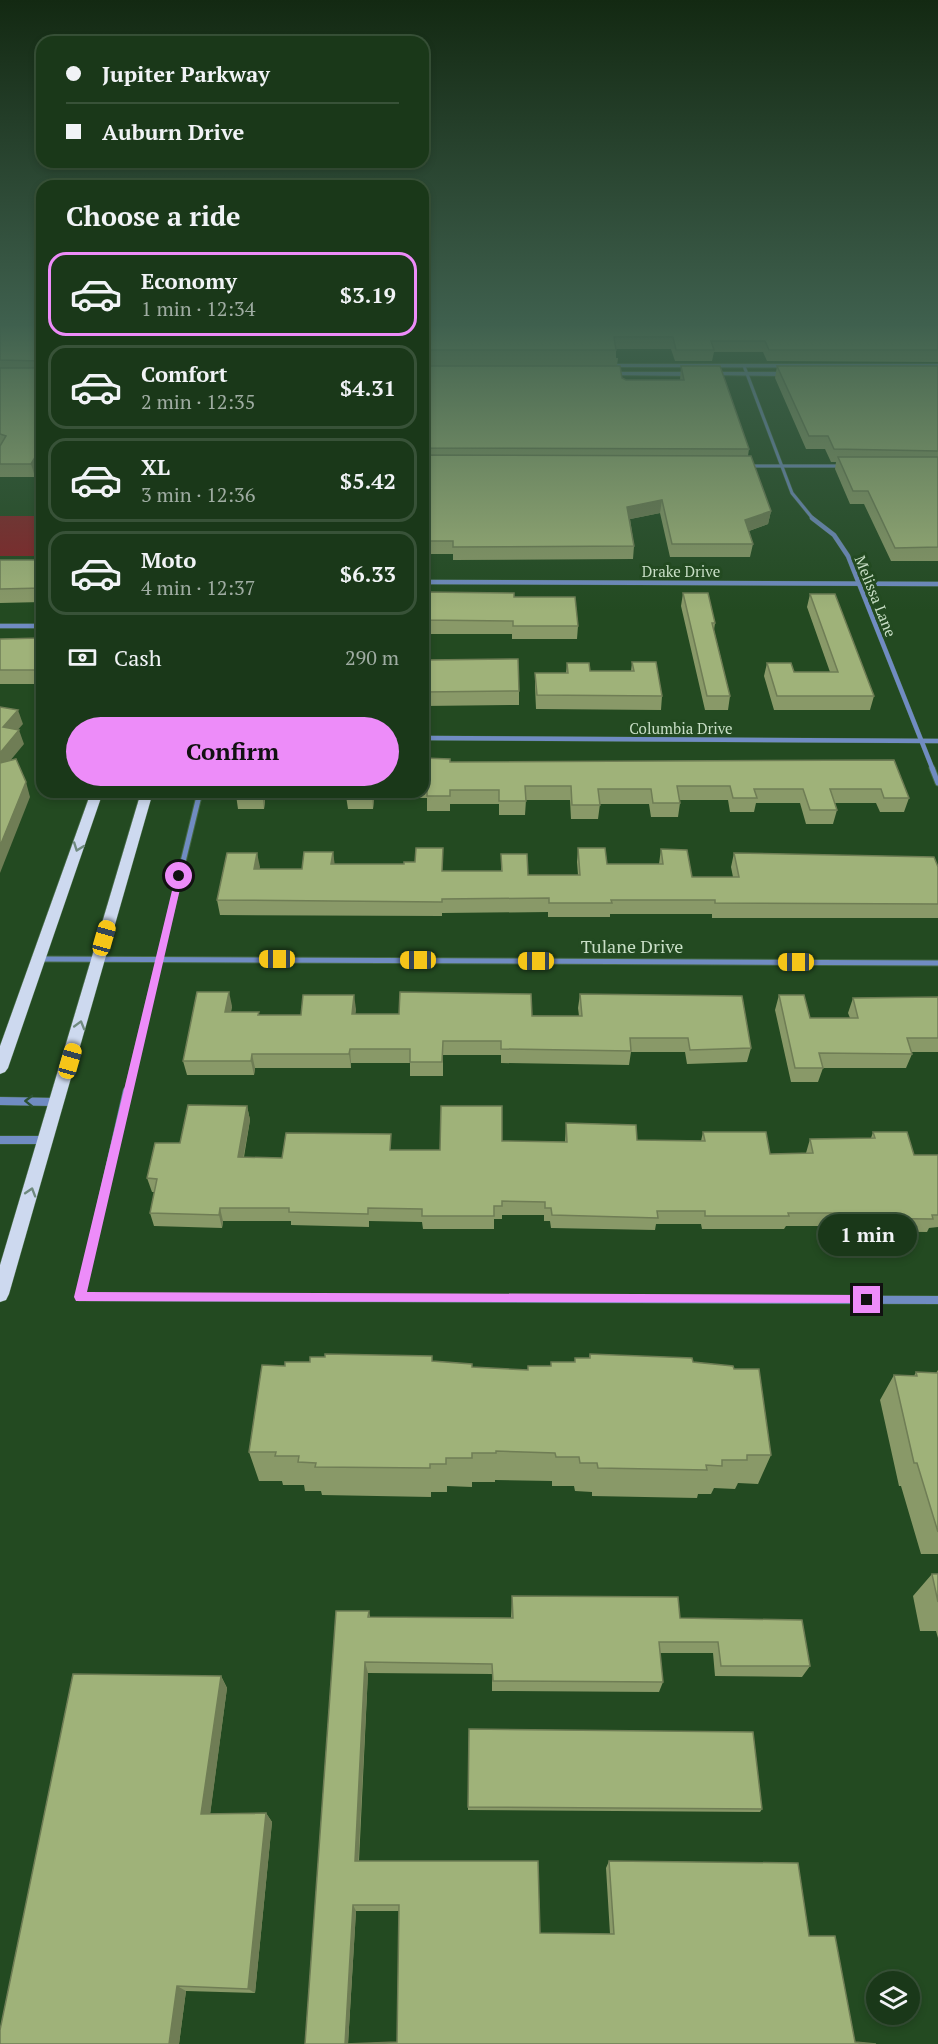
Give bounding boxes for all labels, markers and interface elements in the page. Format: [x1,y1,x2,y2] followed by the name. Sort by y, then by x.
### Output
[102,59,270,88] text: Jupiter Parkway
[102,117,244,146] text: Auburn Drive
[66,198,241,234] text: Choose a ride
[141,266,237,295] text: Economy
[69,267,123,321] icon: car
[340,280,396,309] text: $3.19
[141,295,255,322] text: 1 min · 12:34
[141,359,227,388] text: Comfort
[69,360,123,414] icon: car
[340,373,396,402] text: $4.31
[141,388,255,415] text: 2 min · 12:35
[141,452,170,481] text: XL
[69,453,123,507] icon: car
[340,466,396,495] text: $5.42
[141,481,255,508] text: 3 min · 12:36
[141,545,196,574] text: Moto
[69,546,123,600] icon: car
[851,552,901,640] street label: Melissa Lane
[340,559,396,588] text: $6.33
[642,561,720,581] street label: Drake Drive
[141,574,255,601] text: 4 min · 12:37
[66,641,99,674] icon: cash
[114,643,162,672] text: Cash
[345,644,399,671] text: 290 m
[66,717,399,786] button: Confirm
[629,718,733,738] street label: Columbia Drive
[72,841,85,852] one-way arrow
[165,862,192,889] route start
[90,918,118,958] car
[581,934,683,958] street label: Tulane Drive
[259,950,295,968] car
[400,951,436,969] car
[518,952,554,970] car
[778,953,814,971] car
[72,1020,85,1030] one-way arrow
[56,1041,84,1081] car
[25,1095,34,1107] one-way arrow
[24,1187,36,1198] one-way arrow
[818,1213,916,1255] callout: 1 min
[840,1221,895,1248] text: 1 min
[853,1286,880,1313] route end
[866,1971,920,2025] map controls
[866,1971,920,2025] button: layers

